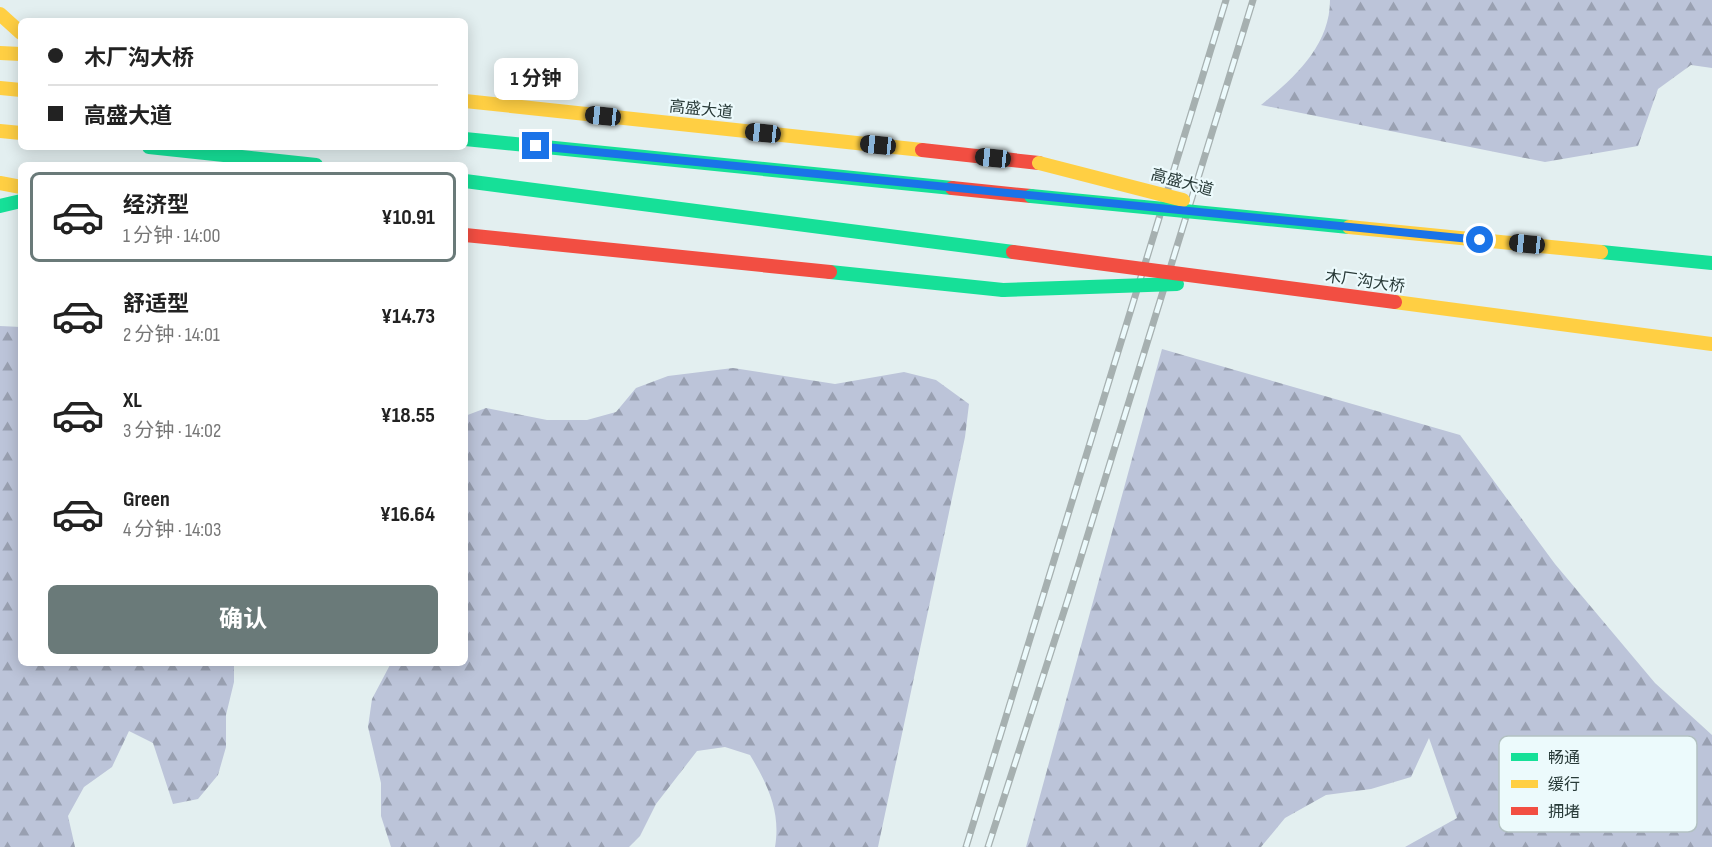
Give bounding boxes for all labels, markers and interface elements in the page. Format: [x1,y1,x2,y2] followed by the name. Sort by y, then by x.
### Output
[84,45,194,72] text: 木厂沟大桥
[494,59,578,101] callout: 1 分钟
[511,67,561,91] text: 1 分钟
[668,97,734,123] street label: 高盛大道
[84,103,172,130] text: 高盛大道
[584,105,622,127] car
[744,122,782,144] car
[522,132,549,159] route end
[859,134,897,156] car
[974,147,1012,169] car
[1149,166,1215,200] street label: 高盛大道
[51,190,105,244] icon: car
[123,192,189,219] text: 经济型
[381,204,435,231] text: ¥10.91
[123,224,220,248] text: 1 分钟 · 14:00
[1466,226,1493,253] route start
[1508,233,1546,255] car
[1324,267,1406,297] street label: 木厂沟大桥
[51,289,105,343] icon: car
[123,291,189,318] text: 舒适型
[381,303,435,330] text: ¥14.73
[123,323,220,347] text: 2 分钟 · 14:01
[123,387,142,414] text: XL
[51,388,105,442] icon: car
[380,402,435,429] text: ¥18.55
[123,419,221,443] text: 3 分钟 · 14:02
[123,486,170,513] text: Green
[51,487,105,541] icon: car
[380,501,435,528] text: ¥16.64
[123,518,221,542] text: 4 分钟 · 14:03
[48,585,438,654] button: 确认
[1499,736,1697,832] legend
[1548,749,1580,768] text: 畅通
[1548,776,1580,795] text: 缓行
[1548,803,1580,822] text: 拥堵

